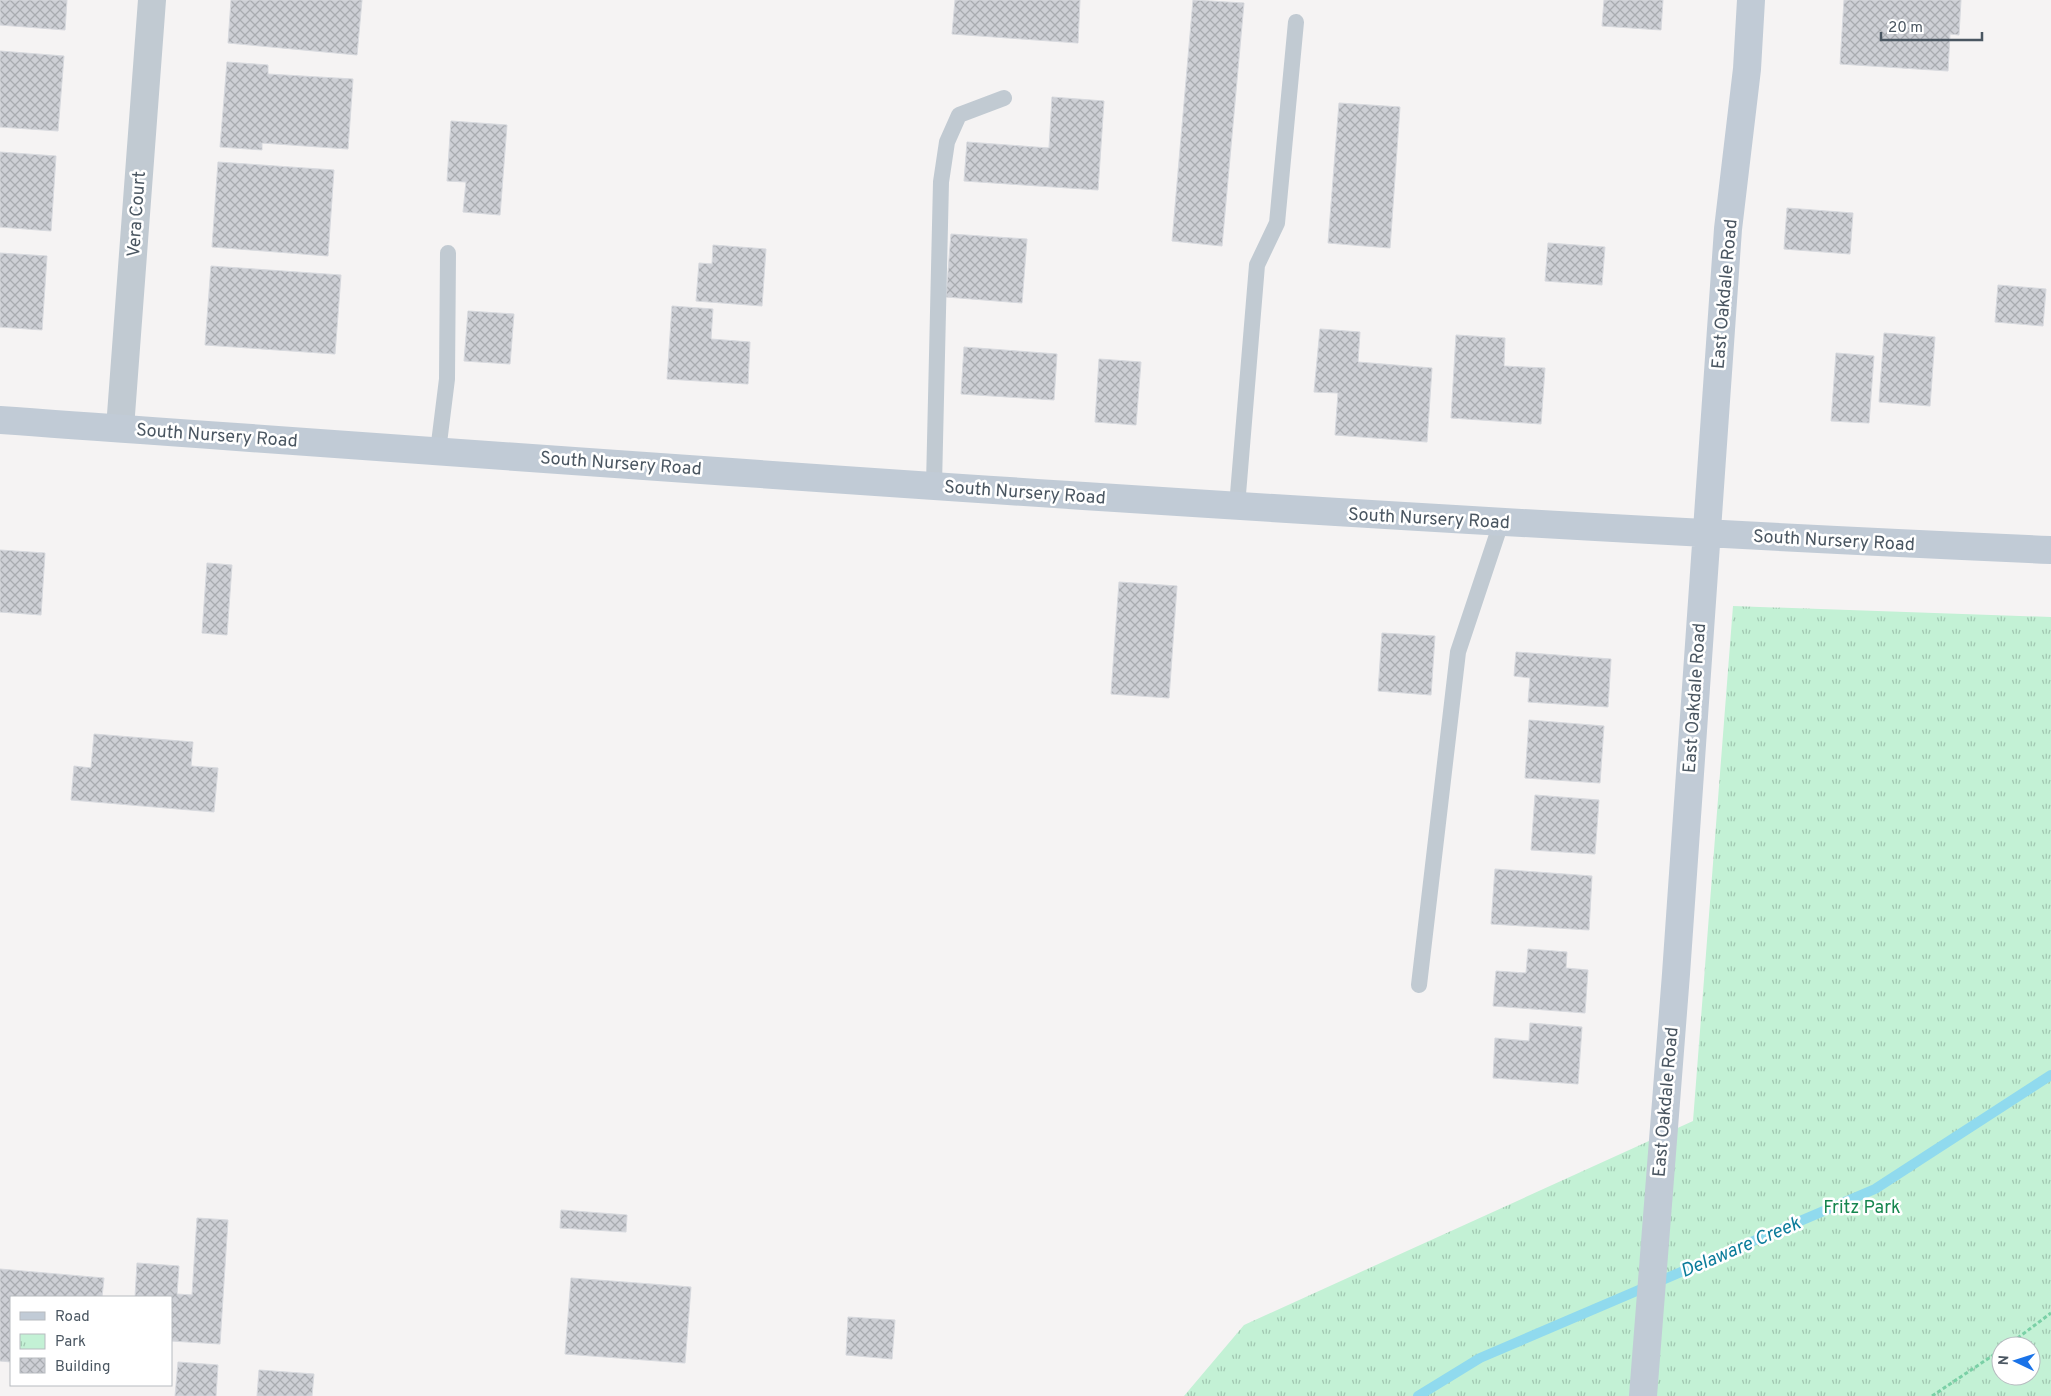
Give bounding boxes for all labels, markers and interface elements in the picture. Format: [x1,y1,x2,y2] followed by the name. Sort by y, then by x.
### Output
[1881,10,1982,42] scale bar
[1888,19,1923,38] text: 20 m
[123,170,152,258] street label: Vera Court
[1707,218,1744,370] street label: East Oakdale Road
[135,419,298,454] street label: South Nursery Road
[539,447,702,482] street label: South Nursery Road
[943,476,1106,511] street label: South Nursery Road
[1347,504,1510,535] street label: South Nursery Road
[1752,526,1915,557] street label: South Nursery Road
[1679,622,1712,774] street label: East Oakdale Road
[1648,1026,1685,1178] street label: East Oakdale Road
[1823,1197,1901,1220] park label: Fritz Park
[1677,1212,1805,1284] water label: Delaware Creek
[10,1296,172,1386] legend
[55,1308,90,1327] text: Road
[55,1333,86,1352] text: Park
[1991,1336,2041,1386] north arrow
[1996,1355,2013,1366] text: N
[55,1358,110,1377] text: Building

